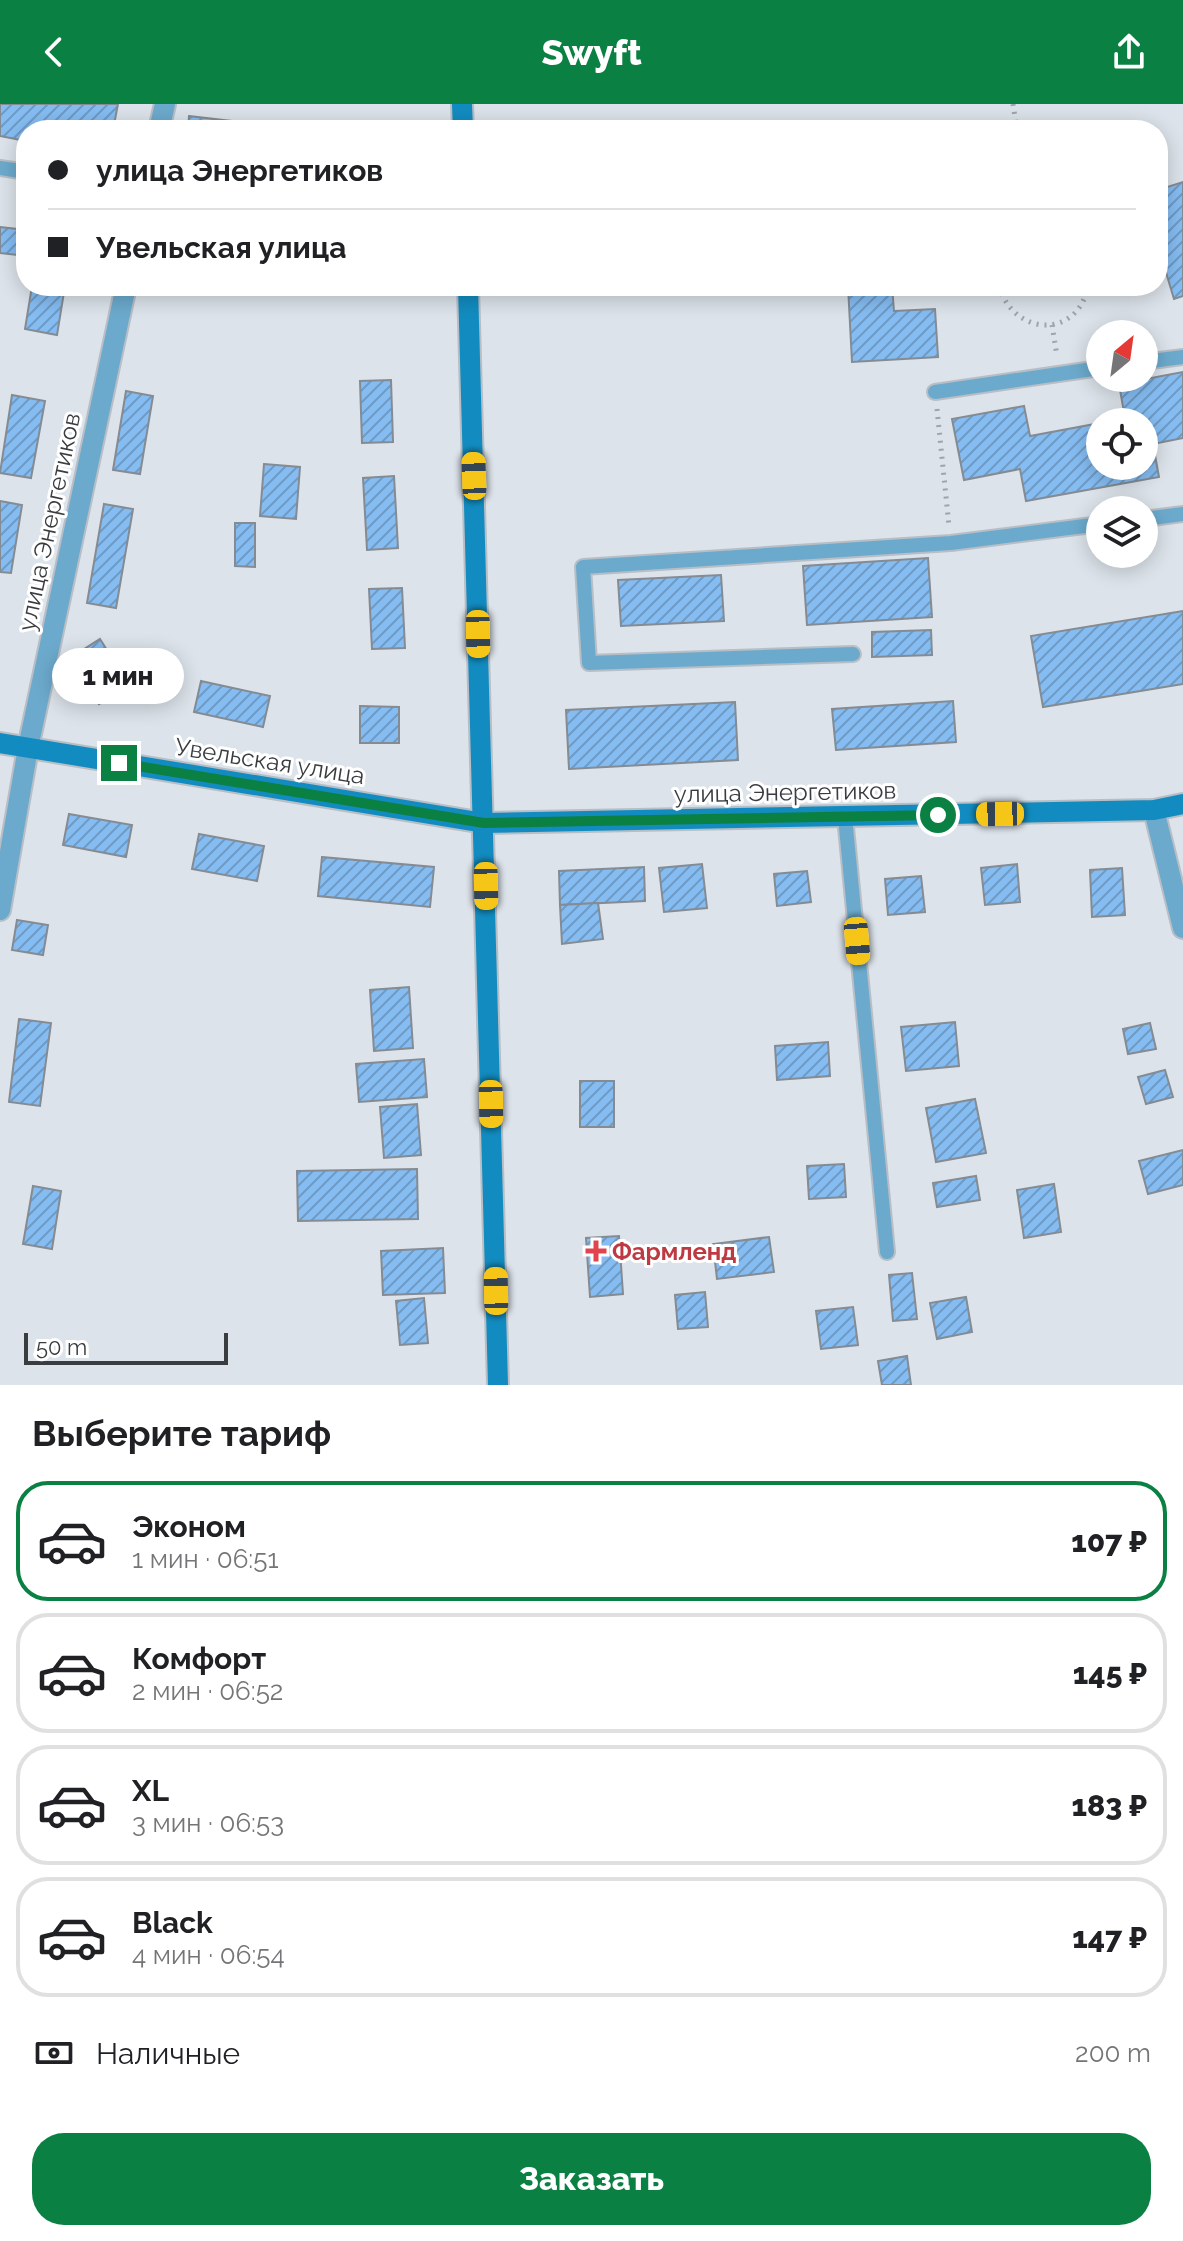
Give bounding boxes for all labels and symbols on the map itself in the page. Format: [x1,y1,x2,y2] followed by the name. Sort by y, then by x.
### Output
[1086,320,1158,392] north arrow
[12,410,86,634] street label: улица Энергетиков
[461,452,487,500] car
[466,610,490,658] car
[53,647,185,703] callout: 1 мин
[173,732,367,790] street label: Увельская улица
[101,745,137,781] route end
[674,776,896,808] street label: улица Энергетиков
[920,797,956,833] route start
[976,802,1024,826] car
[474,862,498,910] car
[843,916,871,966] car
[479,1080,503,1128] car
[612,1237,737,1266] place label: Фармленд
[587,1242,605,1260] marker: Фармленд
[484,1267,508,1315] car
[24,1329,228,1365] scale bar

